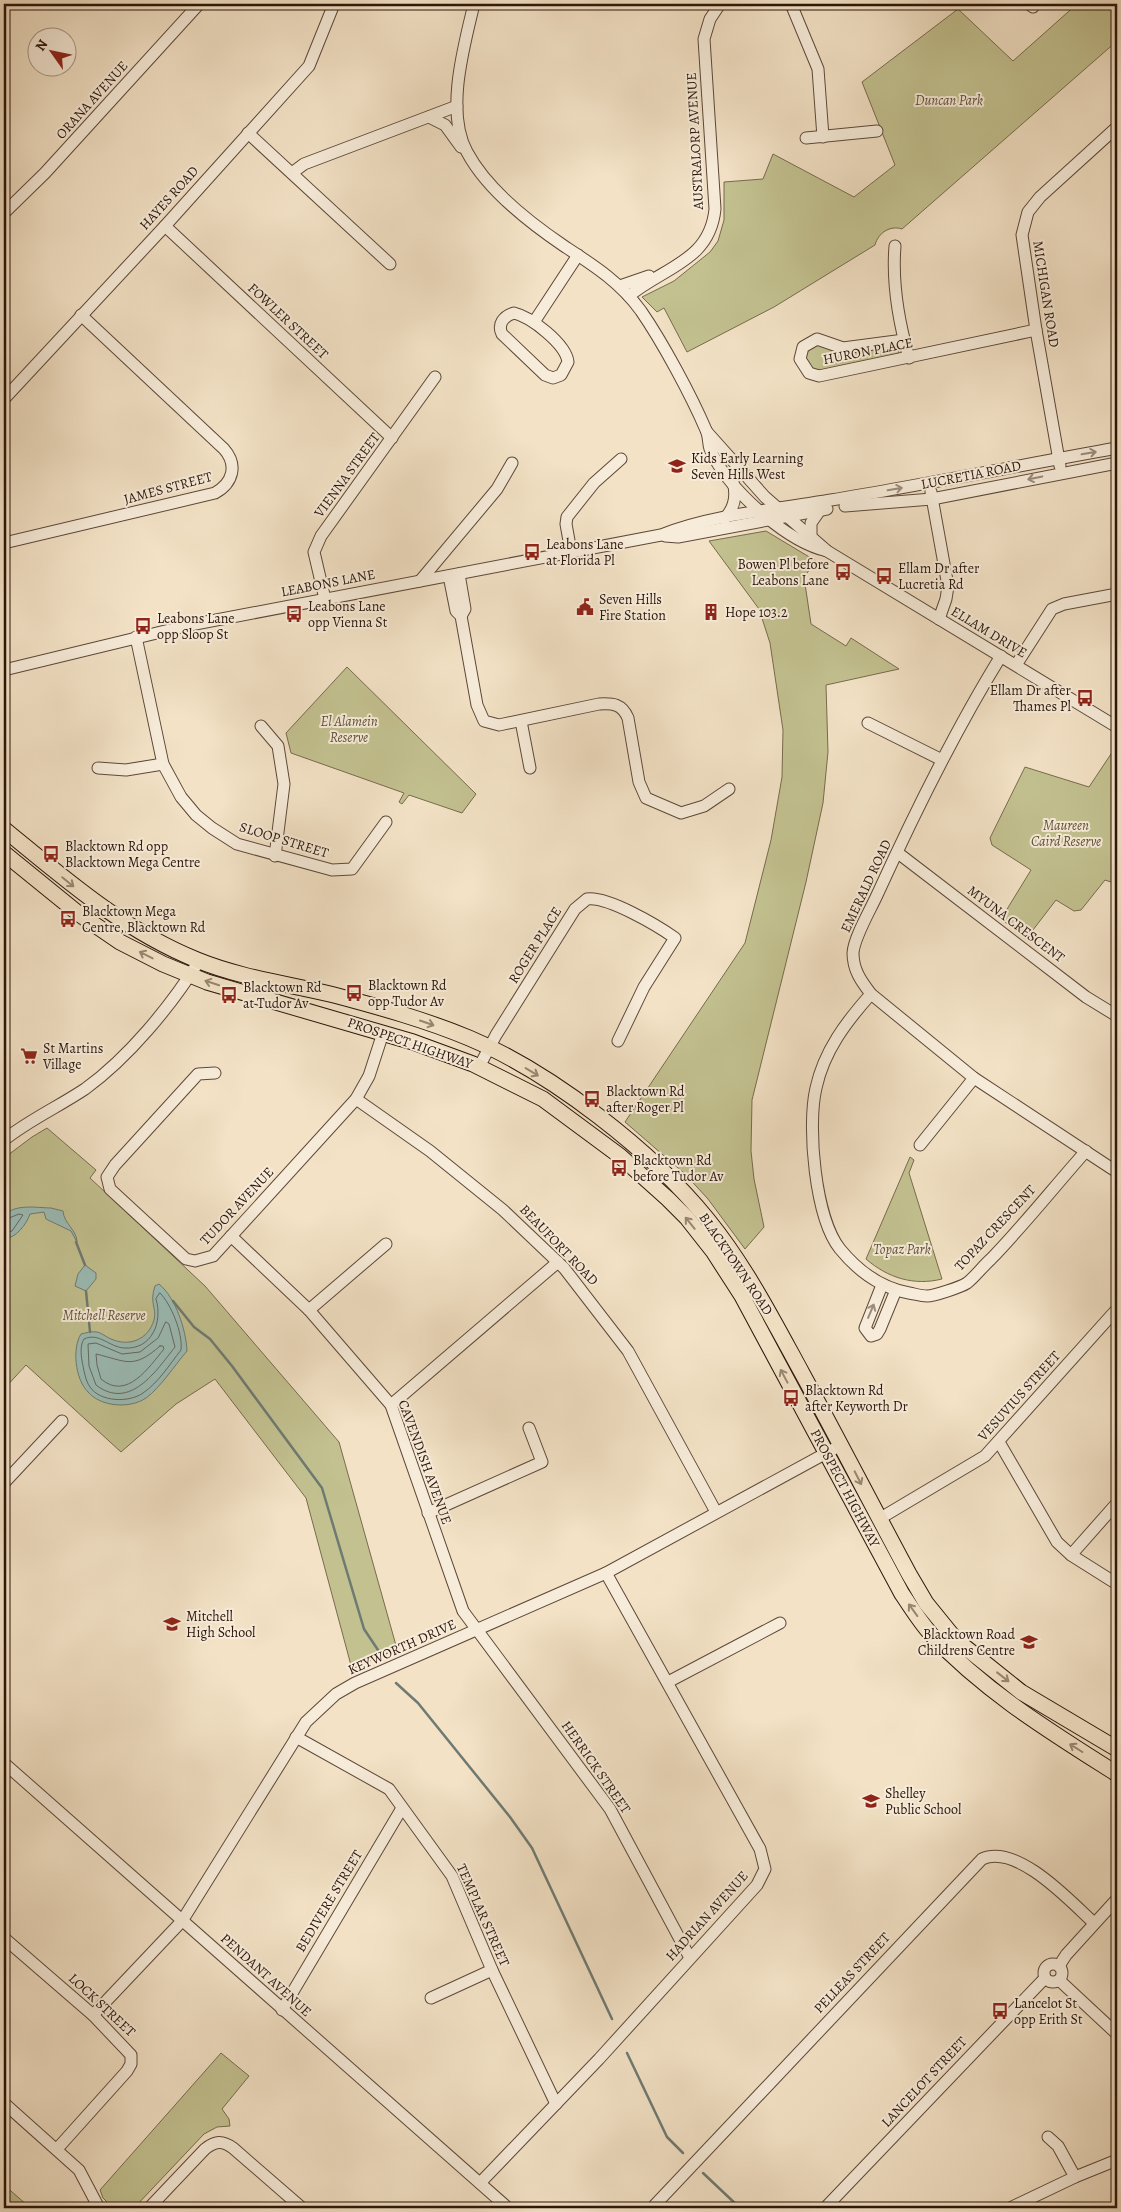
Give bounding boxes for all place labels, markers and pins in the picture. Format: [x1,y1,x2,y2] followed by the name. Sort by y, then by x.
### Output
[691,449,804,484] place label: Kids Early Learning Seven Hills West
[667,456,687,476] school or university icon: Kids Early Learning Seven Hills West
[546,535,624,570] place label: Leabons Lane at Florida Pl
[522,542,542,562] bus stop icon: Leabons Lane at Florida Pl
[738,555,829,590] place label: Bowen Pl before Leabons Lane
[898,559,980,594] place label: Ellam Dr after Lucretia Rd
[833,562,853,582] bus stop icon: Bowen Pl before Leabons Lane
[874,566,894,586] bus stop icon: Ellam Dr after Lucretia Rd
[599,590,666,625] place label: Seven Hills Fire Station
[308,597,388,632] place label: Leabons Lane opp Vienna St
[575,597,595,617] public building icon: Seven Hills Fire Station
[701,602,721,622] building icon: Hope 103.2
[725,603,788,622] place label: Hope 103.2
[284,604,304,624] bus stop icon: Leabons Lane opp Vienna St
[157,609,235,644] place label: Leabons Lane opp Sloop St
[133,616,153,636] bus stop icon: Leabons Lane opp Sloop St
[990,681,1072,716] place label: Ellam Dr after Thames Pl
[1075,688,1095,708] bus stop icon: Ellam Dr after Thames Pl
[65,837,200,872] place label: Blacktown Rd opp Blacktown Mega Centre
[41,844,61,864] bus stop icon: Blacktown Rd opp Blacktown Mega Centre
[82,902,206,937] place label: Blacktown Mega Centre, Blacktown Rd
[58,909,78,929] bus stop icon: Blacktown Mega Centre, Blacktown Rd
[368,976,447,1011] place label: Blacktown Rd opp Tudor Av
[243,978,322,1013] place label: Blacktown Rd at Tudor Av
[344,983,364,1003] bus stop icon: Blacktown Rd opp Tudor Av
[219,985,239,1005] bus stop icon: Blacktown Rd at Tudor Av
[42,1039,103,1074] place label: St Martins Village
[19,1046,39,1066] supermarket icon: St Martins Village
[606,1082,685,1117] place label: Blacktown Rd after Roger Pl
[582,1089,602,1109] bus stop icon: Blacktown Rd after Roger Pl
[633,1151,724,1186] place label: Blacktown Rd before Tudor Av
[609,1158,629,1178] bus stop icon: Blacktown Rd before Tudor Av
[805,1381,909,1416] place label: Blacktown Rd after Keyworth Dr
[781,1388,801,1408] bus stop icon: Blacktown Rd after Keyworth Dr
[186,1607,256,1642] place label: Mitchell High School
[162,1614,182,1634] school or university icon: Mitchell High School
[918,1625,1015,1660] place label: Blacktown Road Childrens Centre
[1019,1632,1039,1652] school or university icon: Blacktown Road Childrens Centre
[885,1784,962,1819] place label: Shelley Public School
[861,1791,881,1811] school or university icon: Shelley Public School
[1014,1994,1083,2029] place label: Lancelot St opp Erith St
[990,2001,1010,2021] bus stop icon: Lancelot St opp Erith St

